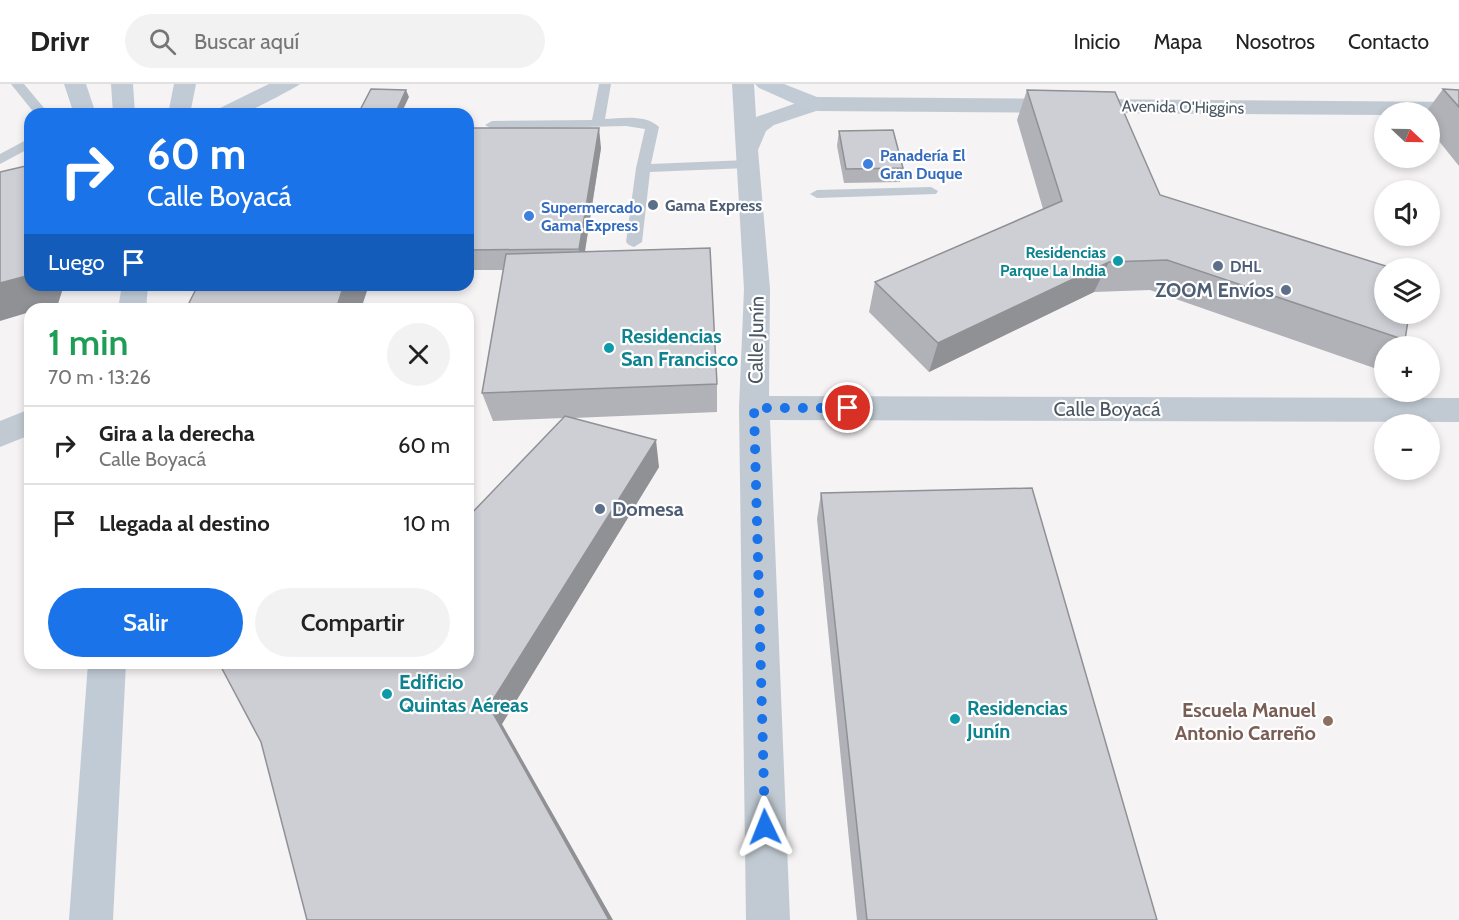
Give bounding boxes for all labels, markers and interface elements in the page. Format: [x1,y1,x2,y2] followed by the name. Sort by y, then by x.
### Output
[125,14,545,68] search box
[30,24,89,58] text: Drivr
[146,25,179,58] icon: search
[194,28,299,55] text: Buscar aquí
[1073,29,1120,54] text: Inicio
[1153,29,1202,54] text: Mapa
[1235,29,1315,54] text: Nosotros
[1348,29,1429,54] text: Contacto
[1122,96,1245,118] street label: Avenida O'Higgins
[1374,102,1440,168] north arrow
[1374,102,1440,480] map controls
[147,128,246,180] text: 60 m
[48,132,126,210] icon: right
[880,146,965,183] place label: Panadería El Gran Duque
[861,157,875,171] marker: Panadería El Gran Duque
[147,180,291,213] text: Calle Boyacá
[1374,180,1440,246] button: sound
[665,196,762,215] place label: Gama Express
[541,198,642,235] place label: Supermercado Gama Express
[646,198,660,212] marker: Gama Express
[522,209,536,223] marker: Supermercado Gama Express
[1000,243,1106,280] place label: Residencias Parque La India
[117,246,150,279] icon: arrive
[48,249,105,276] text: Luego
[1111,254,1125,268] marker: Residencias Parque La India
[1230,257,1261,276] place label: DHL
[1374,258,1440,324] button: layers
[1211,259,1225,273] marker: DHL
[1155,278,1274,302] place label: ZOOM Envíos
[1279,283,1293,297] marker: ZOOM Envíos
[743,296,769,384] street label: Calle Junín
[48,320,128,364] text: 1 min
[387,323,450,386] button: close
[621,324,738,371] place label: Residencias San Francisco
[1374,336,1440,402] button: +
[602,341,616,355] marker: Residencias San Francisco
[48,365,151,389] text: 70 m · 13:26
[822,382,873,433] pin
[831,391,864,424] icon: arrive
[1054,397,1161,421] street label: Calle Boyacá
[1374,414,1440,480] button: −
[99,420,255,447] text: Gira a la derecha
[48,429,81,462] icon: right
[398,432,450,459] text: 60 m
[99,447,206,471] text: Calle Boyacá
[612,497,684,521] place label: Domesa
[593,502,607,516] marker: Domesa
[48,507,81,540] icon: arrive
[99,510,270,537] text: Llegada al destino
[403,510,450,537] text: 10 m
[48,588,243,657] button: Salir
[255,588,450,657] button: Compartir
[399,670,528,717] place label: Edificio Quintas Aéreas
[380,687,394,701] marker: Edificio Quintas Aéreas
[966,696,1068,743] place label: Residencias Junín
[1175,698,1316,745] place label: Escuela Manuel Antonio Carreño
[948,712,962,726] marker: Residencias Junín
[1321,714,1335,728] marker: Escuela Manuel Antonio Carreño
[733,795,797,859] position arrow

